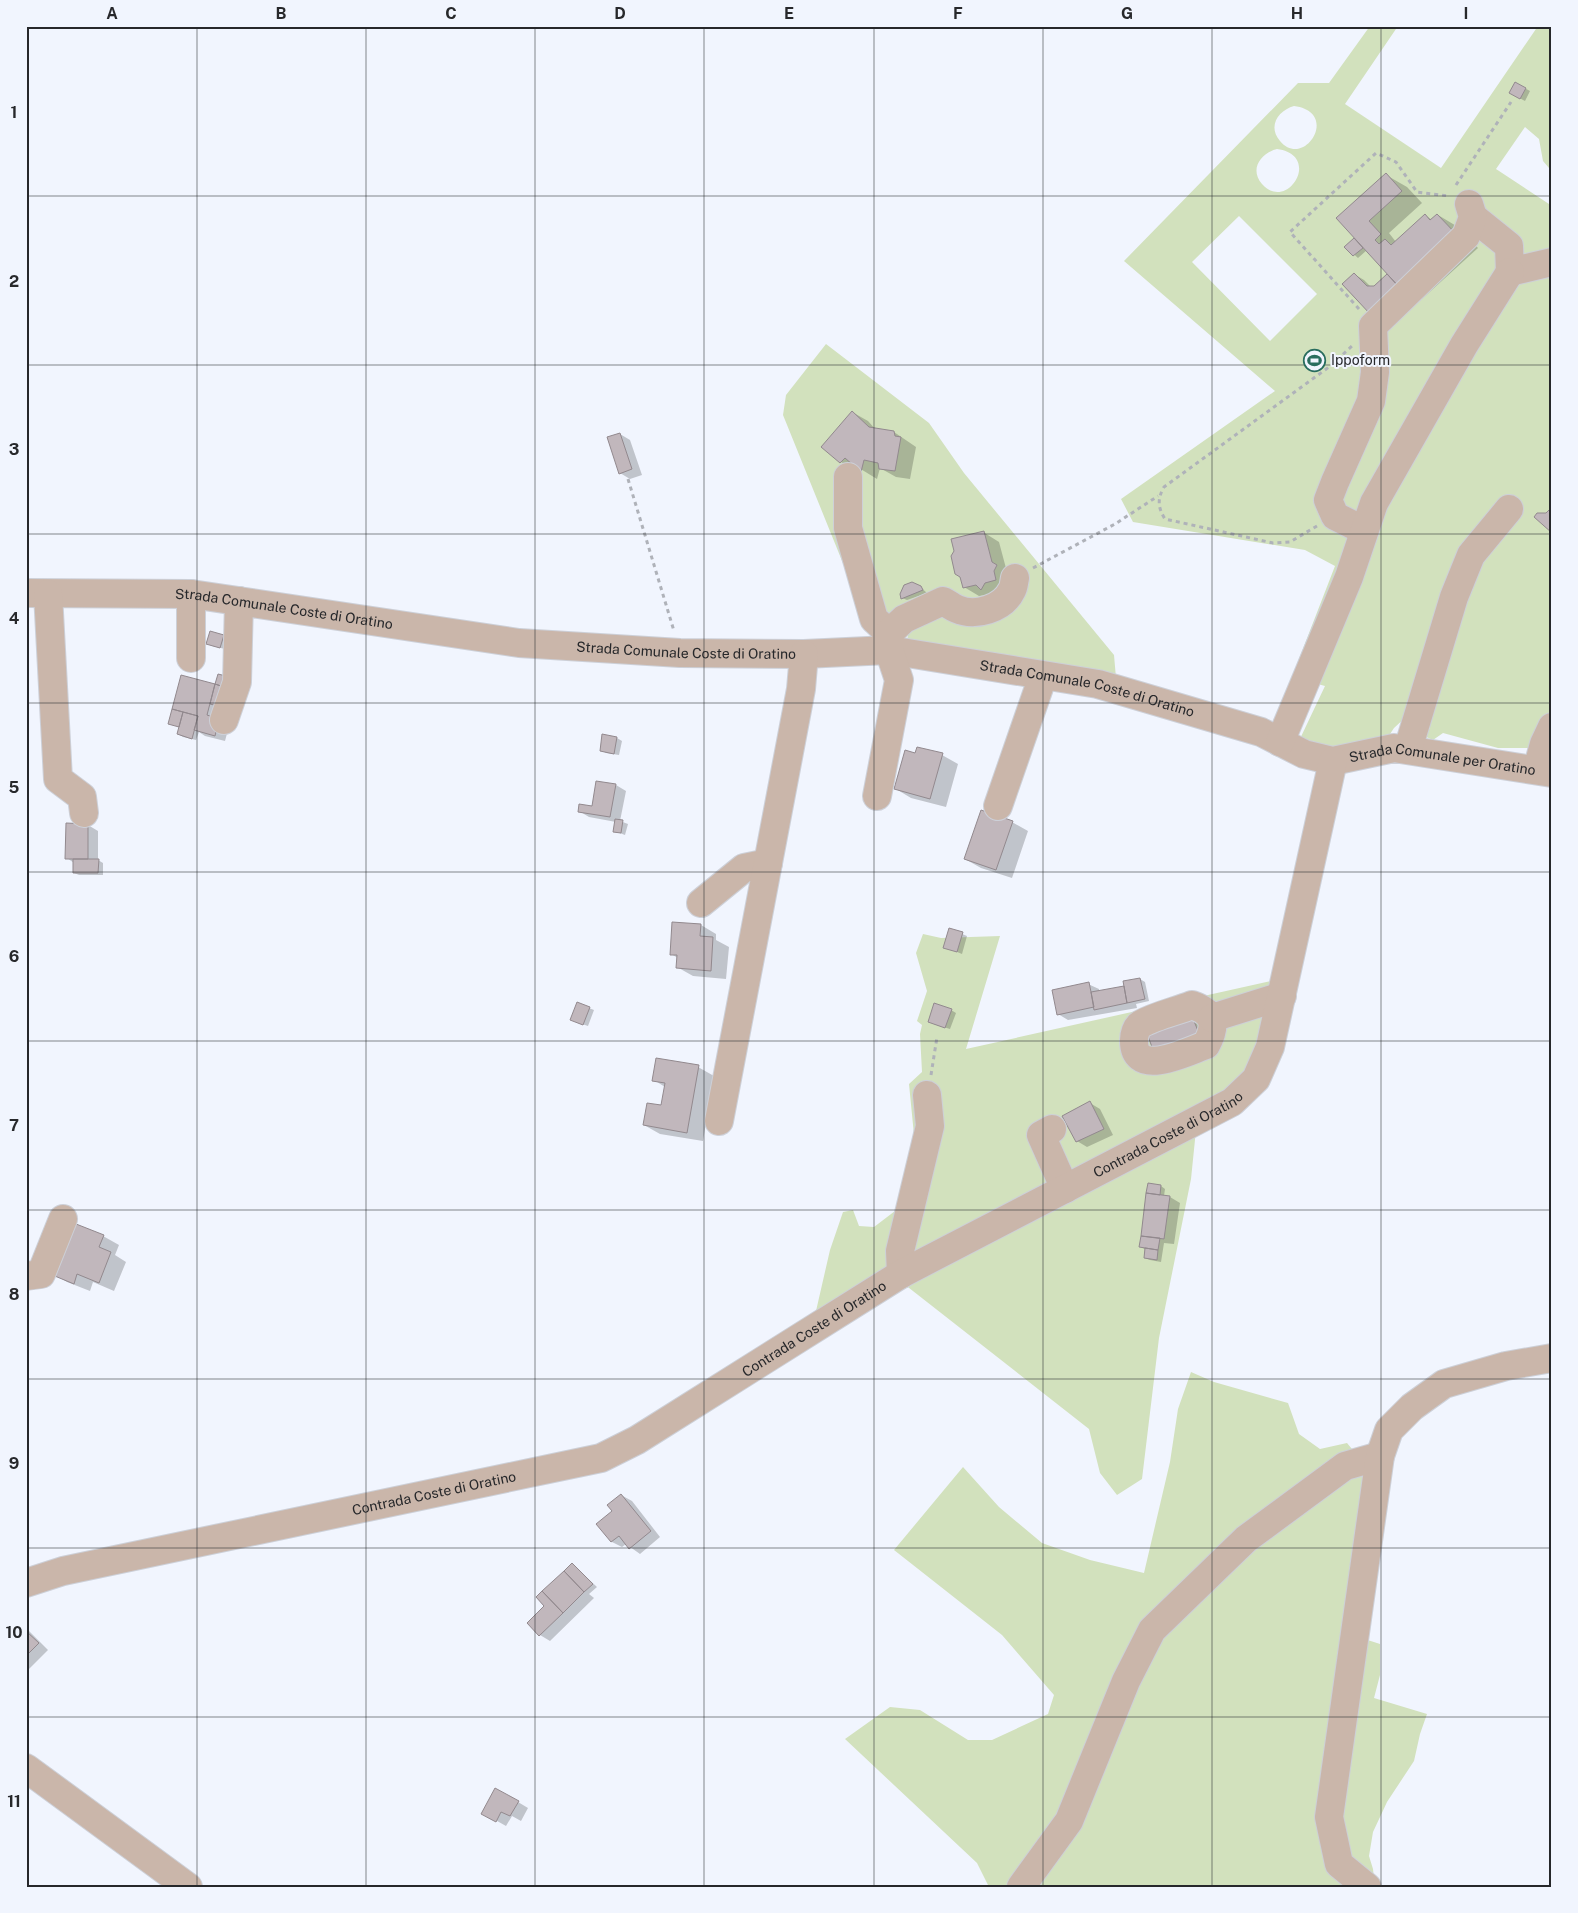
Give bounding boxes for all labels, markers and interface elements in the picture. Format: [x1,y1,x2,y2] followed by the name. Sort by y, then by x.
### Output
[106,4,118,23] text: A
[276,4,287,23] text: B
[445,4,457,23] text: C
[614,4,626,23] text: D
[784,4,794,23] text: E
[953,4,963,23] text: F
[1121,4,1133,23] text: G
[1291,4,1303,23] text: H
[1464,4,1468,23] text: I
[11,103,17,122] text: 1
[9,272,19,291] text: 2
[1303,348,1327,372] sports icon: Ippoform
[1331,352,1390,368] place label: Ippoform
[9,440,19,459] text: 3
[175,586,394,632] street label: Strada Comunale Coste di Oratino
[9,609,20,628] text: 4
[576,639,796,662] street label: Strada Comunale Coste di Oratino
[979,657,1196,720] street label: Strada Comunale Coste di Oratino
[1348,740,1537,778] street label: Strada Comunale per Oratino
[9,778,20,797] text: 5
[9,947,19,966] text: 6
[1090,1088,1246,1181] street label: Contrada Coste di Oratino
[9,1116,19,1135] text: 7
[739,1277,889,1380] street label: Contrada Coste di Oratino
[9,1285,20,1304] text: 8
[9,1454,19,1473] text: 9
[351,1468,518,1518] street label: Contrada Coste di Oratino
[5,1623,23,1642] text: 10
[7,1792,21,1811] text: 11

